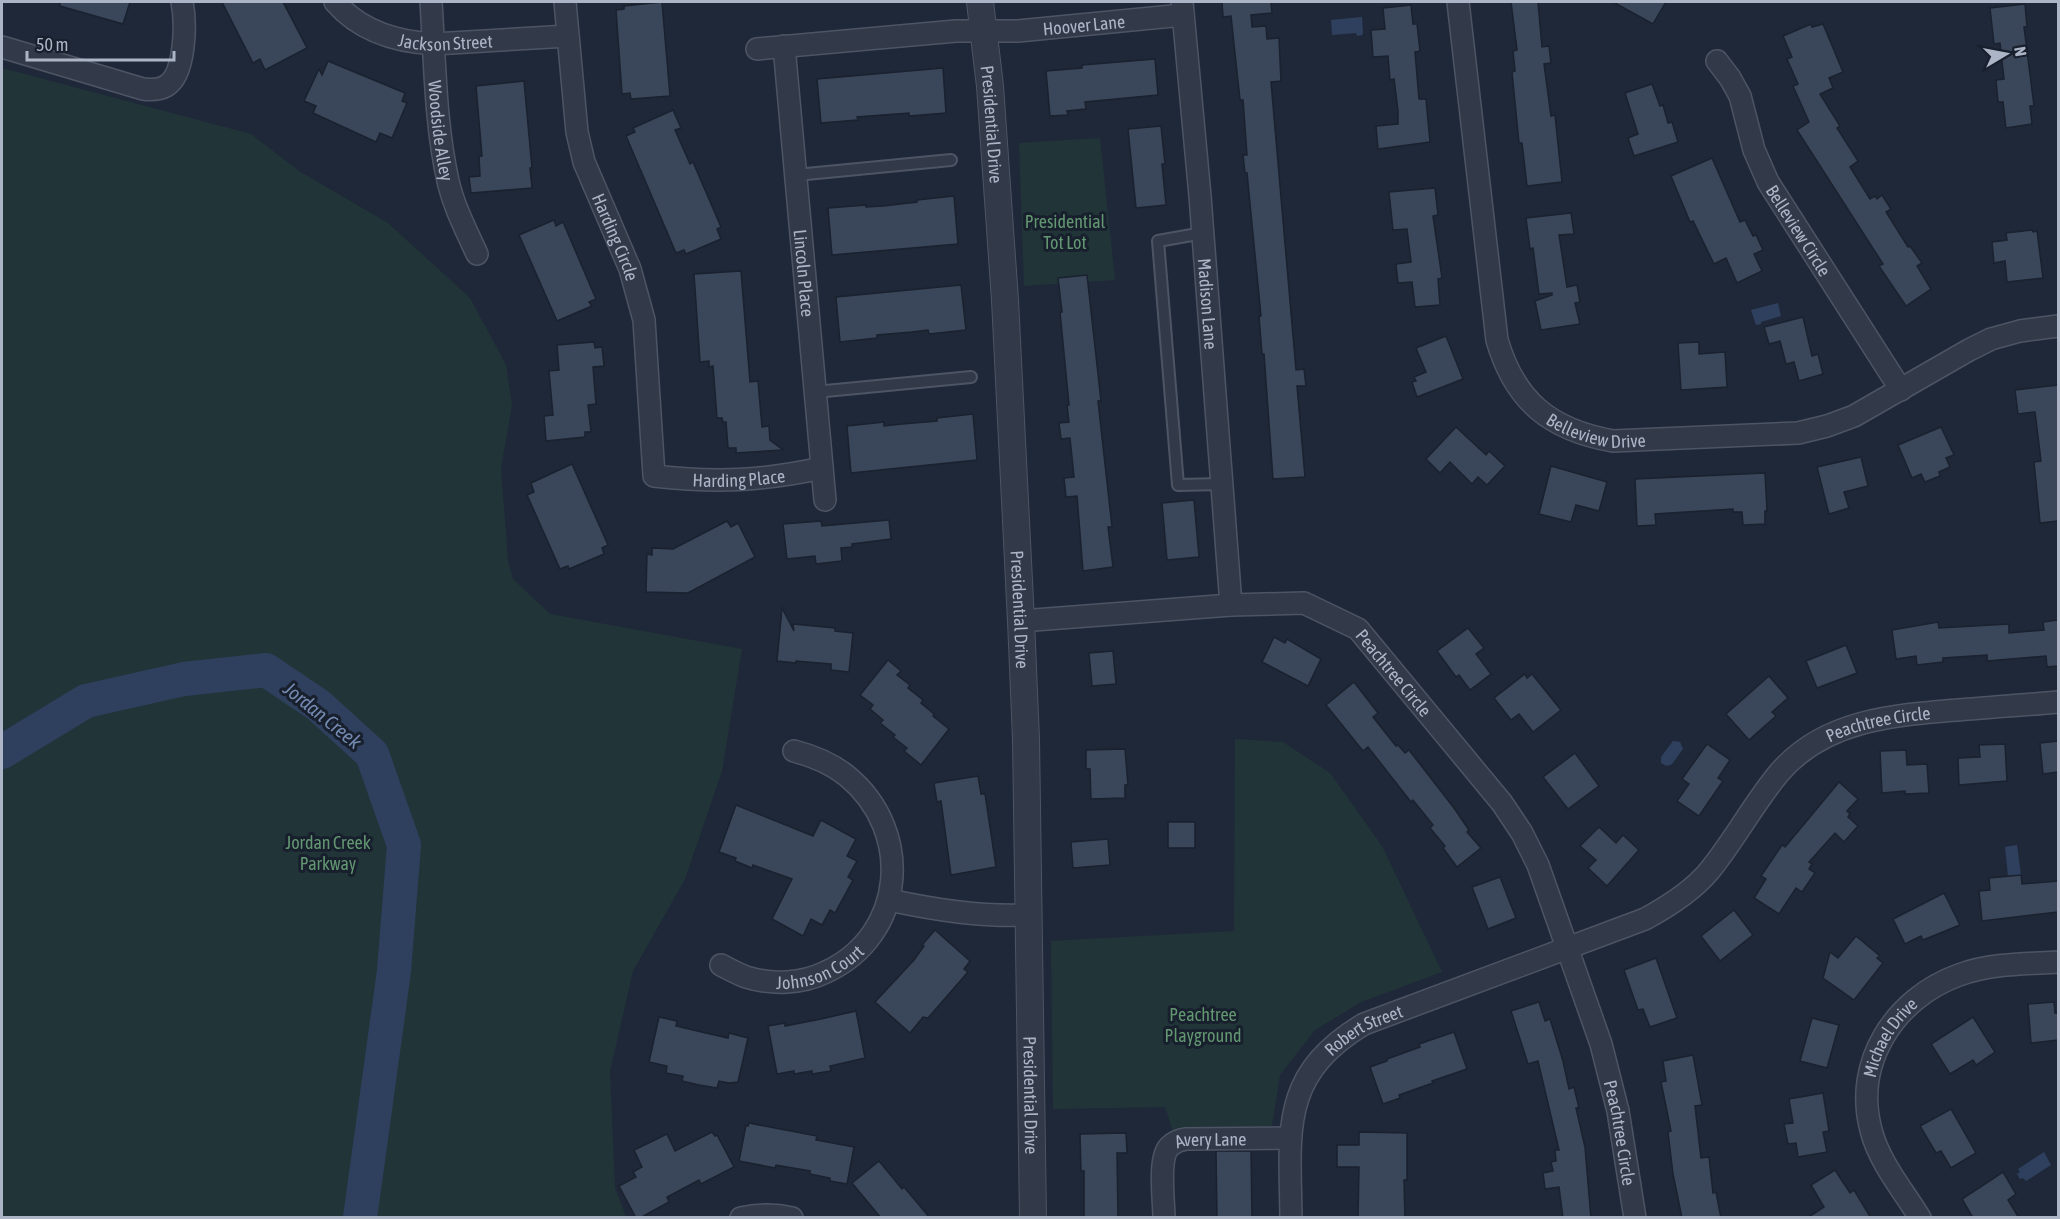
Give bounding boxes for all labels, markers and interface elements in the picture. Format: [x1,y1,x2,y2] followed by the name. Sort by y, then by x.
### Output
[1042,10,1126,39] street label: Hoover Lane
[27,24,174,62] scale bar
[1976,24,2036,84] north arrow
[396,29,493,55] street label: Jackson Street
[36,34,68,55] text: 50 m
[2011,45,2030,58] text: N
[977,64,1007,184] street label: Presidential Drive
[425,79,458,183] street label: Woodside Alley
[1762,181,1836,280] street label: Belleview Circle
[588,190,643,283] street label: Harding Circle
[1025,211,1106,253] park label: Presidential Tot Lot
[790,228,819,318] street label: Lincoln Place
[1194,257,1222,350] street label: Madison Lane
[1543,408,1646,452] street label: Belleview Drive
[692,464,786,490] street label: Harding Place
[1007,550,1034,669] street label: Presidential Drive
[1352,625,1436,720] street label: Peachtree Circle
[279,676,367,753] water label: Jordan Creek
[1822,702,1931,746] street label: Peachtree Circle
[285,832,371,874] park label: Jordan Creek Parkway
[776,941,868,993] street label: Johnson Court
[1858,993,1921,1079] street label: Michael Drive
[1320,1000,1405,1060] street label: Robert Street
[1165,1004,1241,1046] park label: Peachtree Playground
[1020,1036,1043,1155] street label: Presidential Drive
[1600,1078,1640,1187] street label: Peachtree Circle
[1172,1128,1247,1152] street label: Avery Lane

